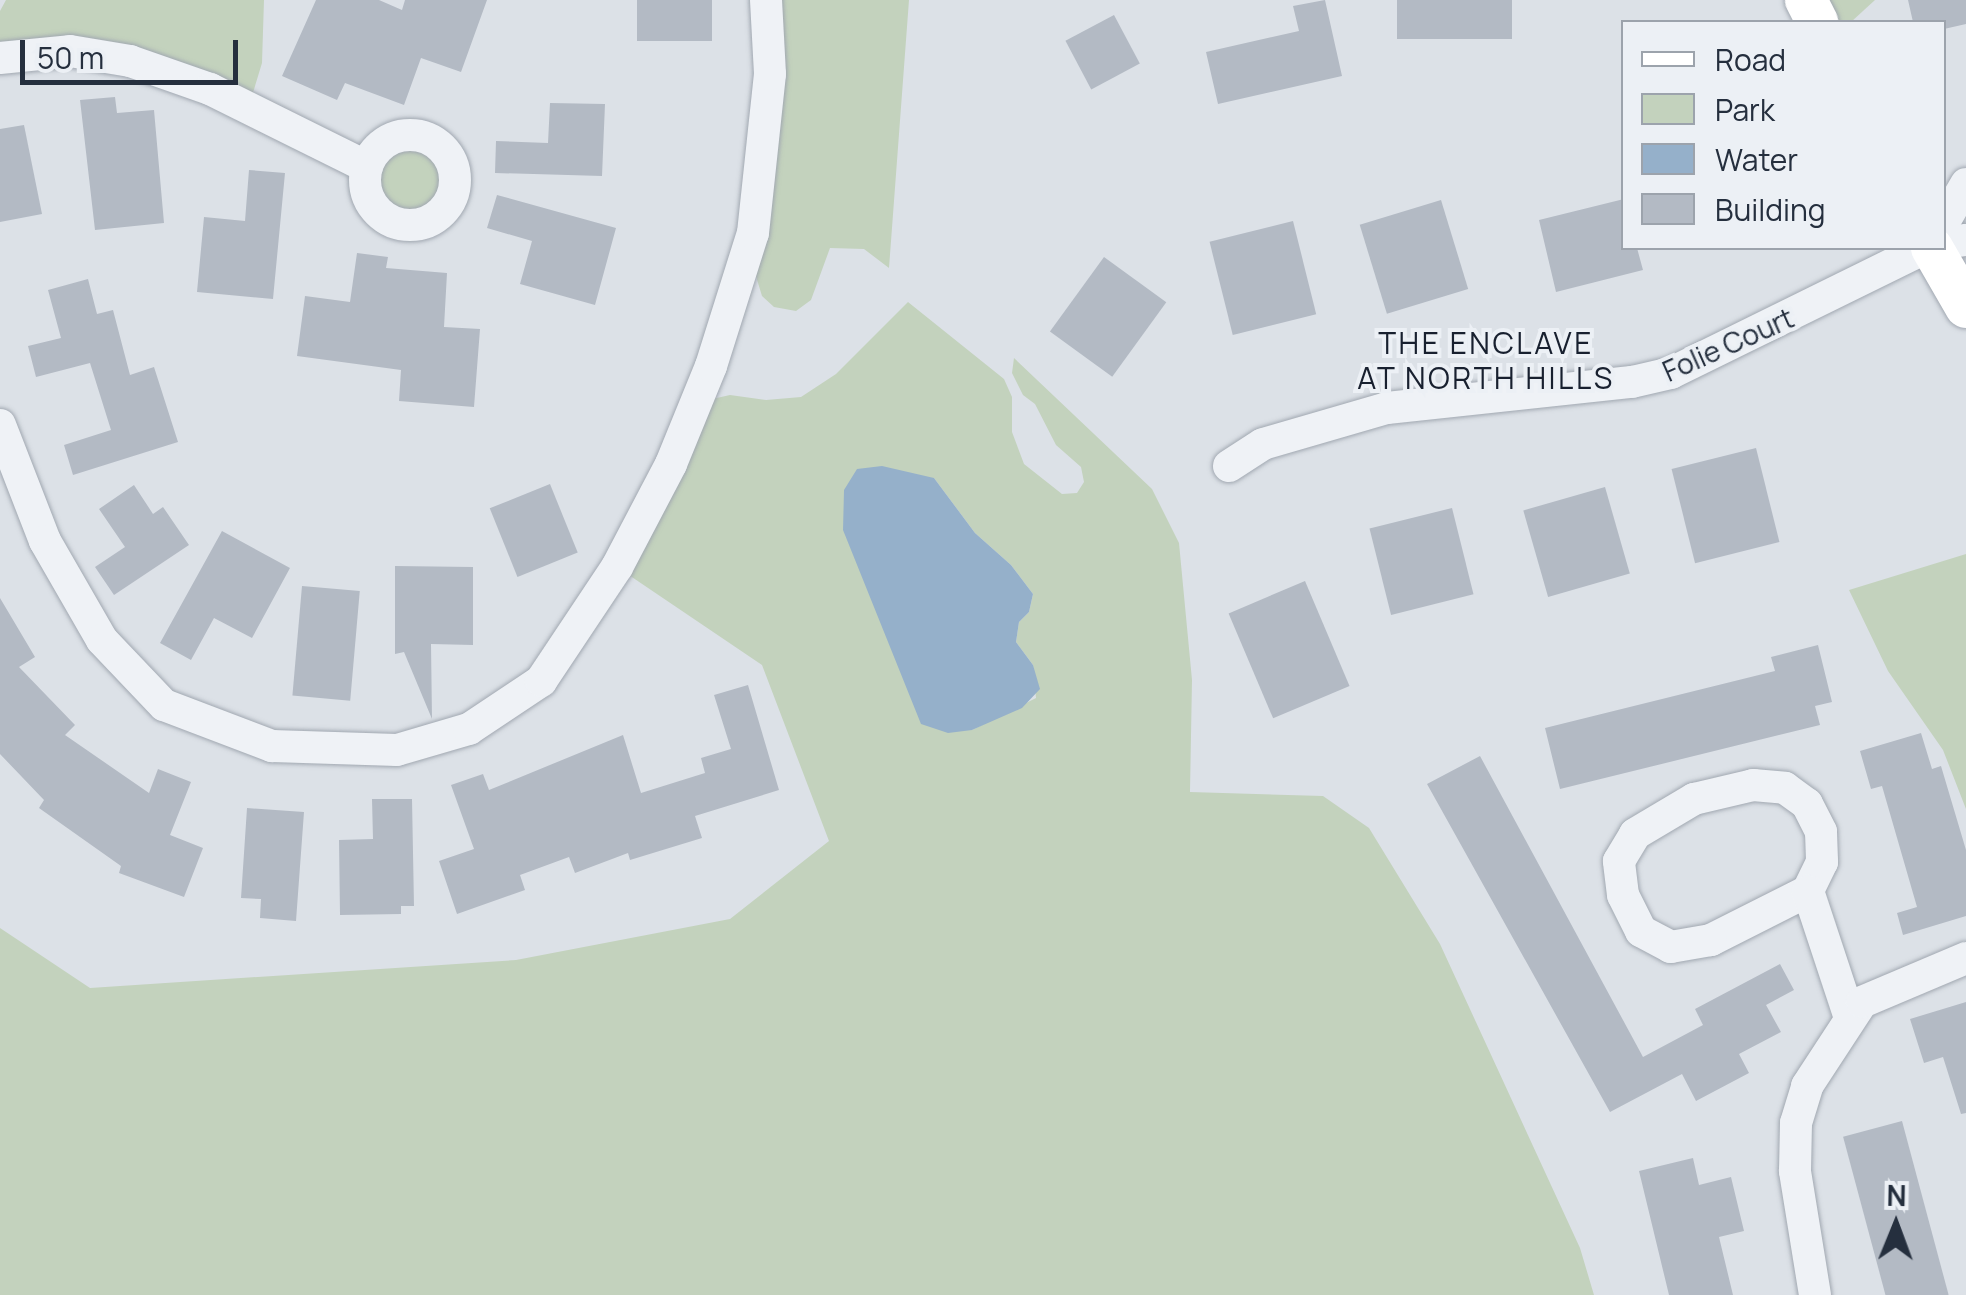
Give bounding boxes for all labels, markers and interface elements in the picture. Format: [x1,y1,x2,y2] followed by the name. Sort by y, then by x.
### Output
[25,20,242,82] scale bar
[1621,20,1946,250] legend
[37,37,104,78] text: 50 m
[1715,39,1786,80] text: Road
[1715,89,1775,130] text: Park
[1715,139,1798,180] text: Water
[1715,189,1826,230] text: Building
[1657,300,1799,388] street label: Folie Court
[1357,325,1615,396] district label: THE ENCLAVE AT NORTH HILLS
[1846,1175,1946,1275] north arrow
[1886,1176,1907,1214] text: N

